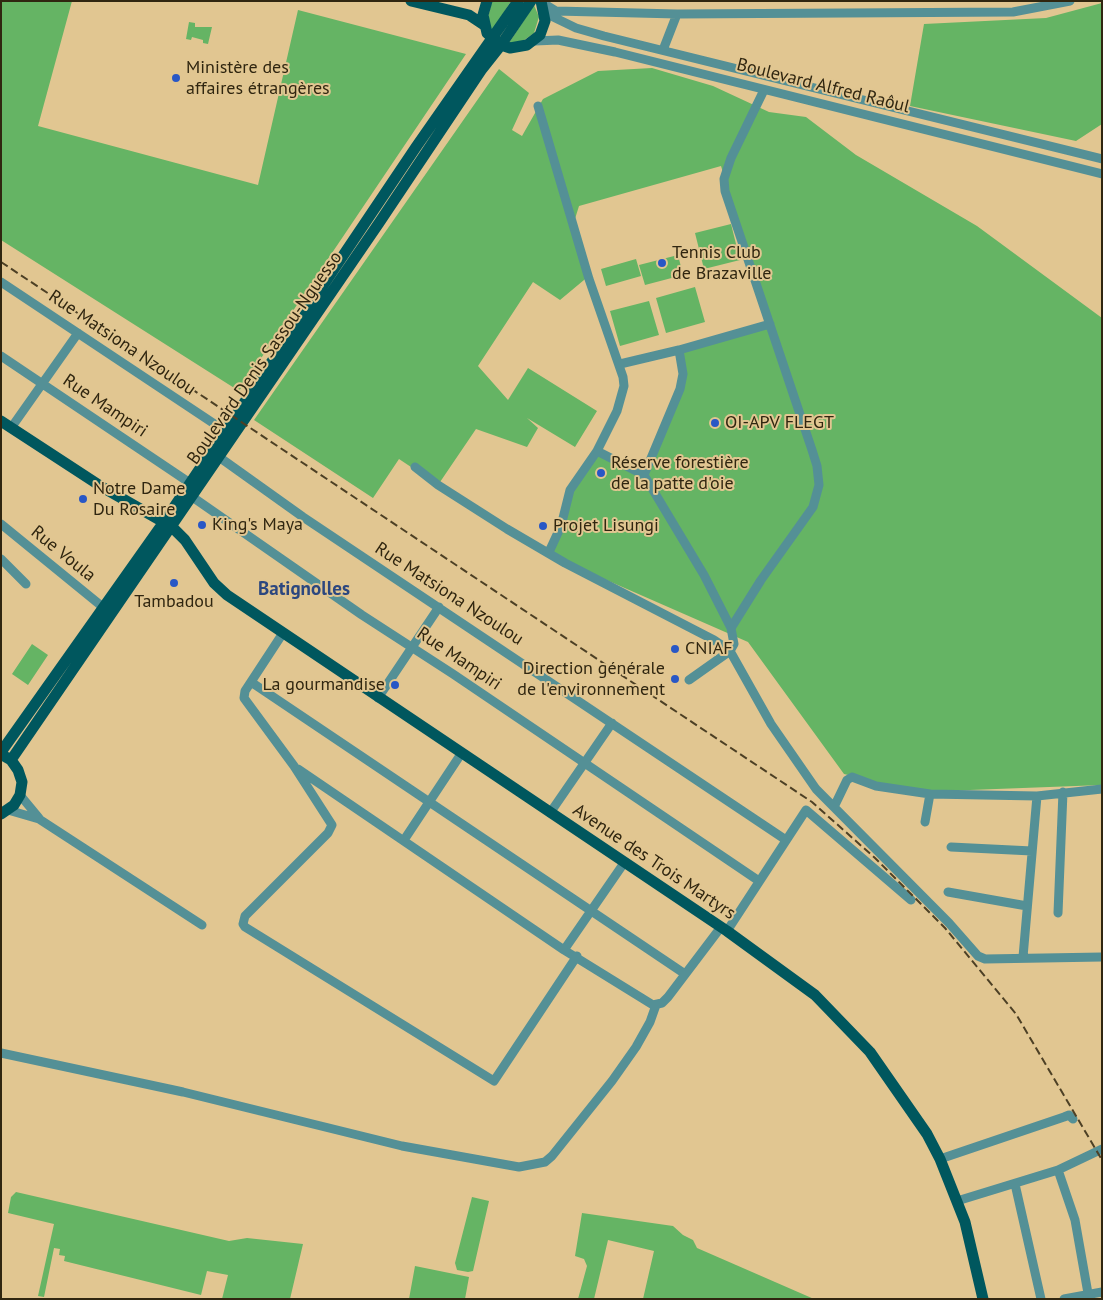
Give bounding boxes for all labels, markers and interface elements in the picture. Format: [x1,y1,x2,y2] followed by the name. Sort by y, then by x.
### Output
[734,54,912,118] street label: Boulevard Alfred Raôul
[186,57,330,100] place label: Ministère des affaires étrangères
[170,72,182,84] marker: Ministère des affaires étrangères
[672,242,771,284] place label: Tennis Club de Brazaville
[183,247,347,469] street label: Boulevard Denis Sassou-Nguesso
[656,257,668,269] marker: Tennis Club de Brazaville
[44,286,200,400] street label: Rue Matsiona Nzoulou
[59,370,151,442] street label: Rue Mampiri
[725,412,834,434] place label: OI-APV FLEGT
[709,417,721,429] marker: OI-APV FLEGT
[611,452,749,494] place label: Réserve forestière de la patte d'oie
[595,467,607,479] marker: Réserve forestière de la patte d'oie
[93,478,185,520] place label: Notre Dame Du Rosaire
[77,493,89,505] marker: Notre Dame Du Rosaire
[212,514,303,536] place label: King's Maya
[553,515,659,537] place label: Projet Lisungi
[196,519,208,531] marker: King's Maya
[537,520,549,532] marker: Projet Lisungi
[26,521,100,587] street label: Rue Voula
[371,538,527,650] street label: Rue Matsiona Nzoulou
[168,577,180,589] marker: Tambadou
[258,579,350,601] district label: Batignolles
[134,591,214,613] place label: Tambadou
[413,623,505,695] street label: Rue Mampiri
[685,638,732,660] place label: CNIAF
[669,643,681,655] marker: CNIAF
[517,658,665,701] place label: Direction générale de l'environnement
[669,673,681,685] marker: Direction générale de l'environnement
[263,674,385,696] place label: La gourmandise
[389,679,401,691] marker: La gourmandise
[569,800,739,924] street label: Avenue des Trois Martyrs

